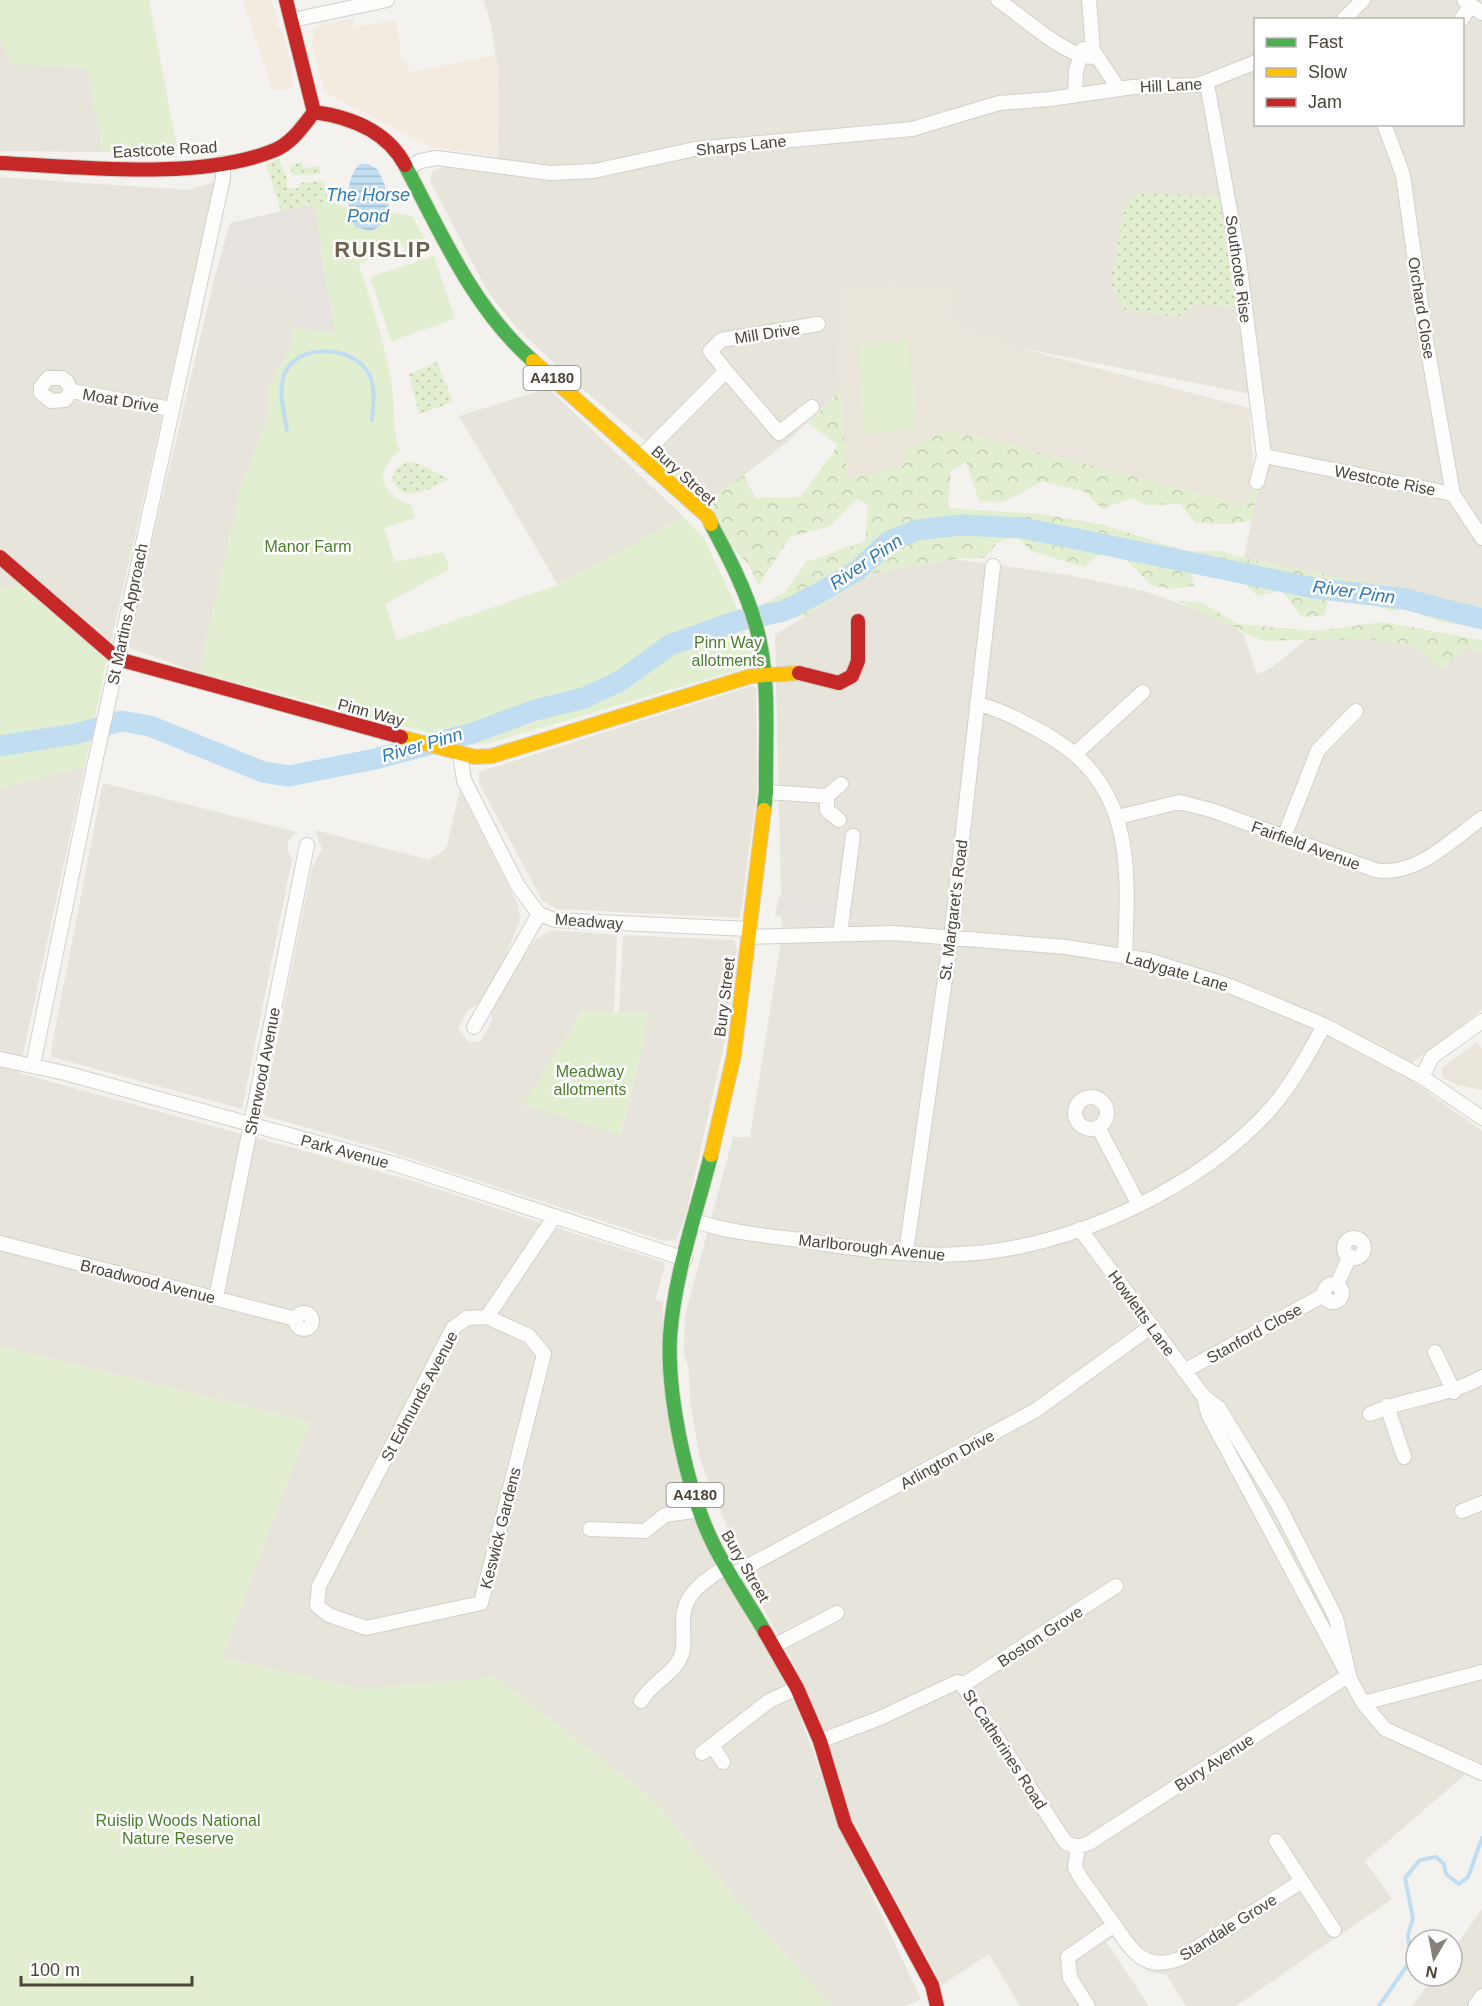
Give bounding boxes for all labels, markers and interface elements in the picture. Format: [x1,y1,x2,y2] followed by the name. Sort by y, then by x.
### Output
[1254,18,1464,126] legend
[1308,32,1343,52] text: Fast
[1308,62,1348,82] text: Slow
[1139,75,1203,96] street label: Hill Lane
[1308,92,1342,112] text: Jam
[695,132,787,159] street label: Sharps Lane
[112,138,218,161] street label: Eastcote Road
[326,185,410,226] water label: The Horse Pond
[1223,214,1254,324] street label: Southcote Rise
[334,237,432,262] district label: RUISLIP
[1405,256,1438,360] street label: Orchard Close
[733,320,801,347] street label: Mill Drive
[524,366,580,390] road number: A4180
[81,385,161,416] street label: Moat Drive
[648,442,720,509] street label: Bury Street
[1333,462,1437,499] street label: Westcote Rise
[826,530,906,594] water label: River Pinn
[264,538,352,555] park label: Manor Farm
[104,542,151,686] street label: St Martins Approach
[1311,576,1397,608] water label: River Pinn
[692,634,764,669] park label: Pinn Way allotments
[336,695,406,729] street label: Pinn Way
[379,724,465,766] water label: River Pinn
[1249,818,1363,873] street label: Fairfield Avenue
[936,839,971,981] street label: St. Margaret's Road
[554,911,624,932] street label: Meadway
[1124,949,1230,994] street label: Ladygate Lane
[711,956,738,1038] street label: Bury Street
[242,1006,283,1136] street label: Sherwood Avenue
[554,1063,626,1098] park label: Meadway allotments
[299,1132,391,1171] street label: Park Avenue
[798,1231,946,1264] street label: Marlborough Avenue
[79,1256,217,1307] street label: Broadwood Avenue
[1105,1267,1178,1359] street label: Howletts Lane
[1204,1300,1305,1367] street label: Stanford Close
[378,1328,461,1464] street label: St Edmunds Avenue
[897,1427,997,1492] street label: Arlington Drive
[477,1466,524,1591] street label: Keswick Gardens
[666,1483,724,1507] road number: A4180
[718,1527,773,1606] street label: Bury Street
[995,1603,1086,1670] street label: Boston Grove
[959,1686,1050,1812] street label: St Catherines Road
[1172,1731,1257,1794] street label: Bury Avenue
[95,1812,261,1847] park label: Ruislip Woods National Nature Reserve
[1177,1891,1280,1964] street label: Standale Grove
[1404,1928,1464,1988] north arrow
[21,1949,192,1987] scale bar
[30,1960,80,1980] text: 100 m
[1424,1963,1439,1982] text: N

